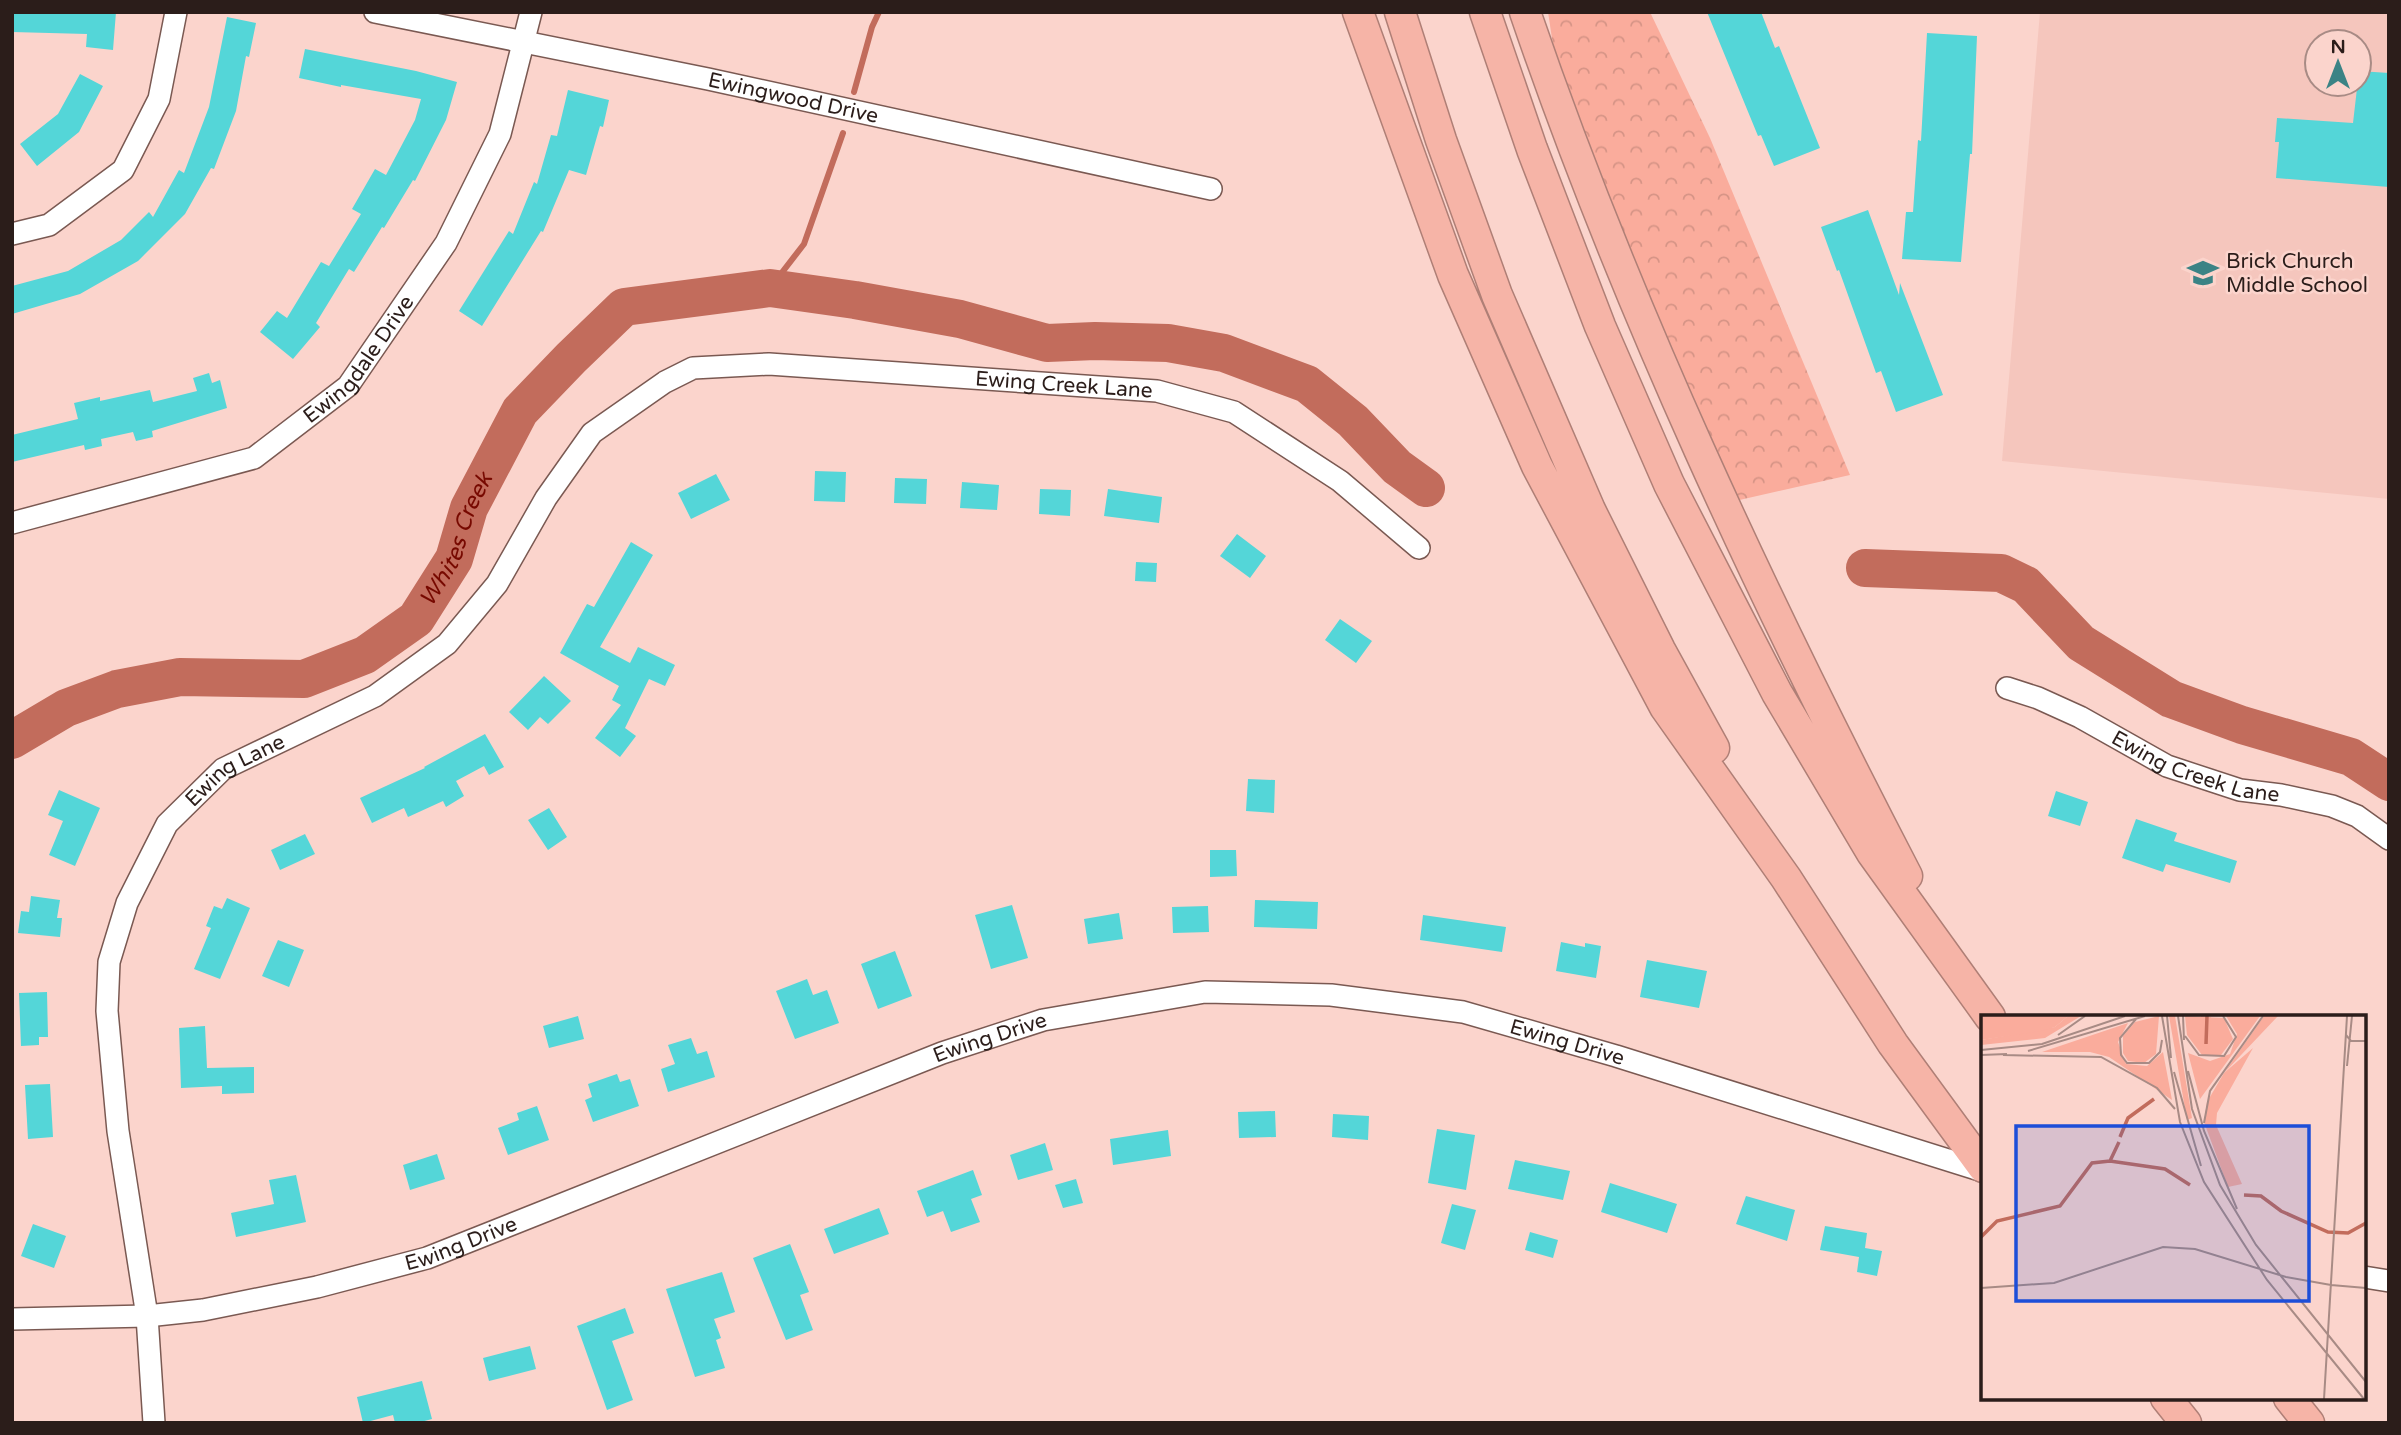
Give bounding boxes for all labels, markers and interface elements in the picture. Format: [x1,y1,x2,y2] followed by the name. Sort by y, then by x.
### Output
[2303,28,2373,98] north arrow
[2330,36,2346,58] text: N
[706,67,881,128] street label: Ewingwood Drive
[2226,249,2368,298] place label: Brick Church Middle School
[2186,256,2220,290] school or university icon: Brick Church Middle School
[298,290,419,428] street label: Ewingdale Drive
[974,366,1154,403] street label: Ewing Creek Lane
[413,467,500,612] water label: Whites Creek
[2107,725,2281,807] street label: Ewing Creek Lane
[180,729,289,812] street label: Ewing Lane
[929,1007,1050,1068] street label: Ewing Drive
[1507,1014,1628,1070] street label: Ewing Drive
[1981,1015,2366,1400] inset map
[402,1211,521,1276] street label: Ewing Drive

